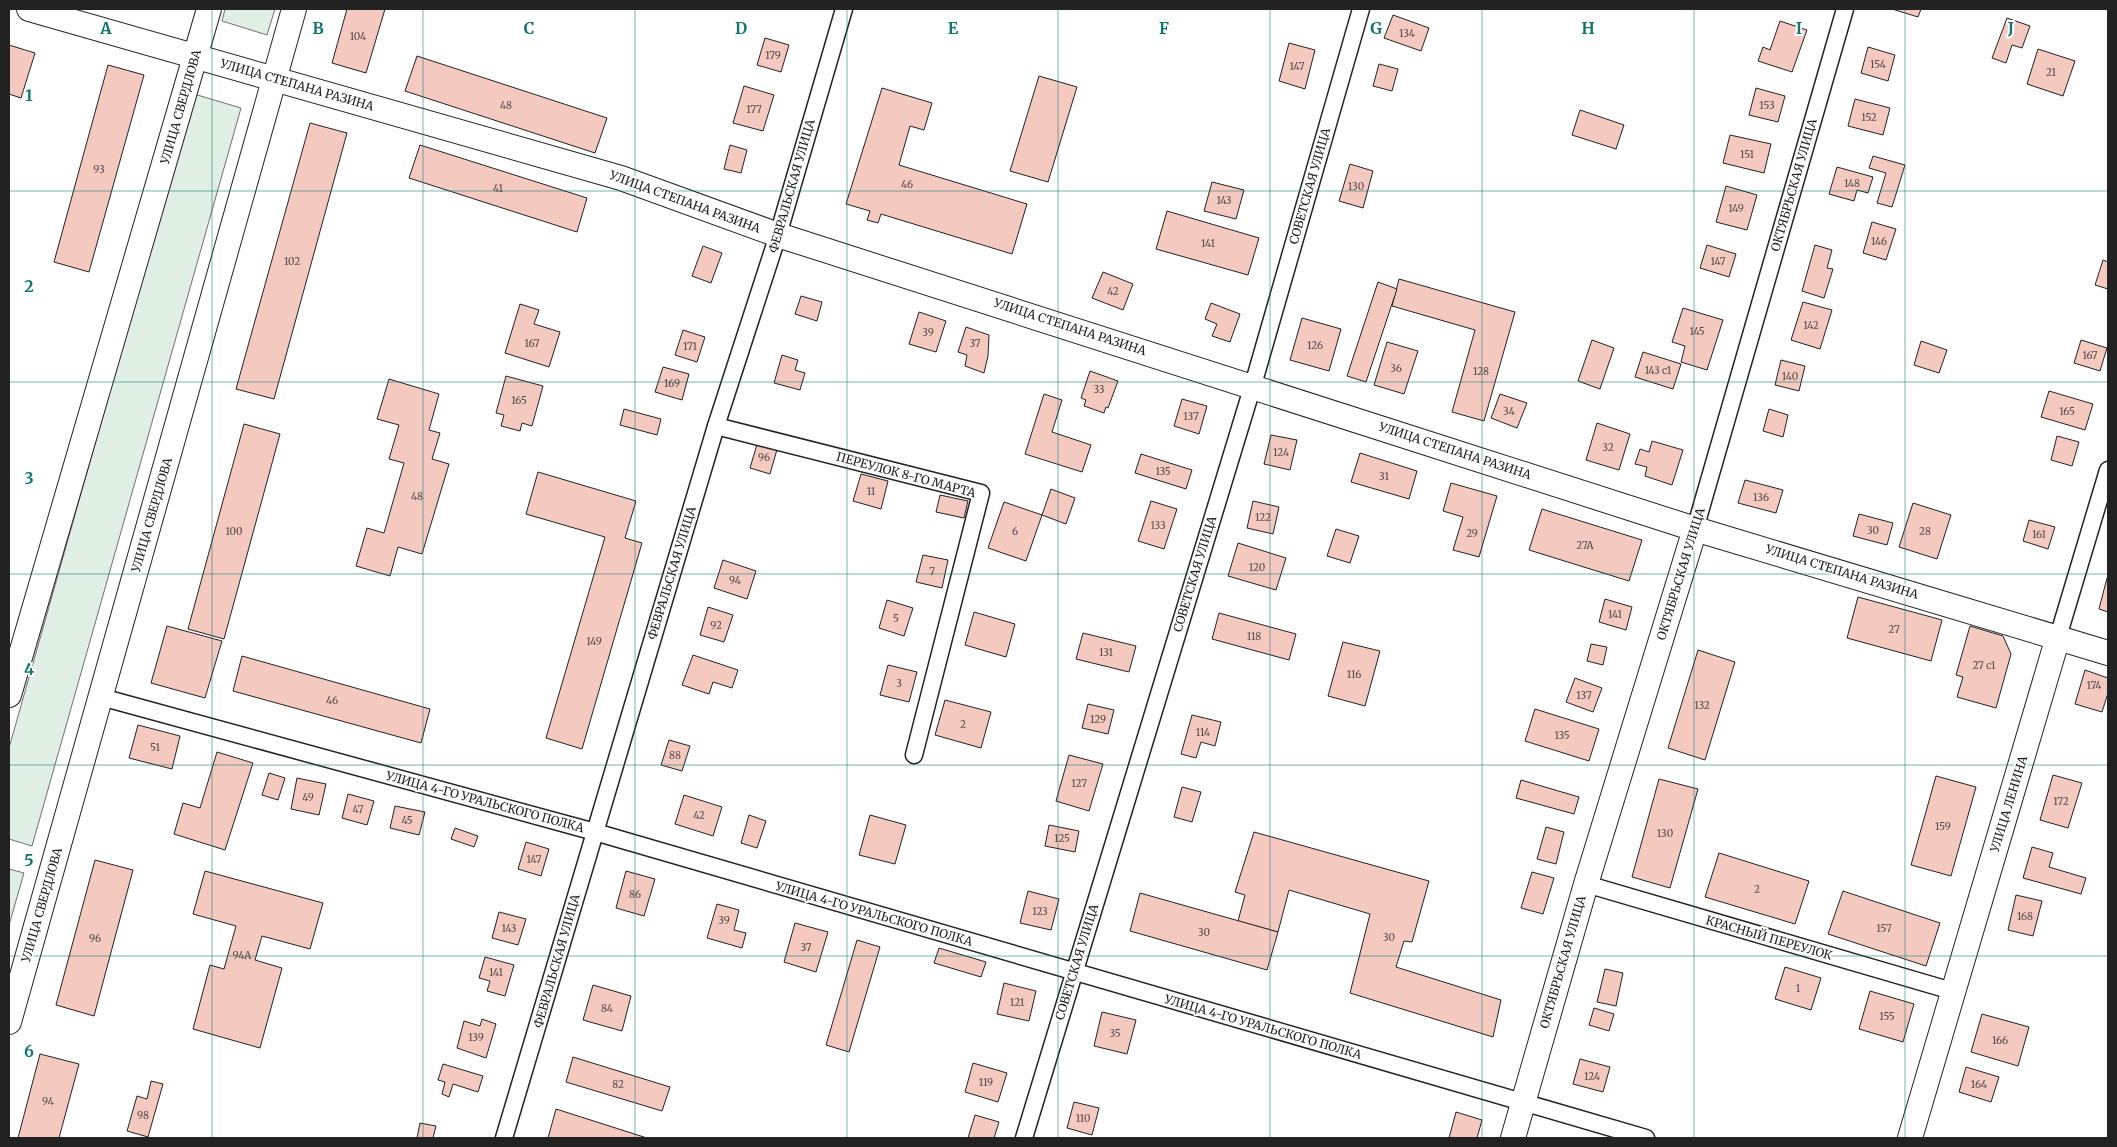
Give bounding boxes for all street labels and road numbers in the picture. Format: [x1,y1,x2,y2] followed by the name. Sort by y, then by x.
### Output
[157,47,204,167] street label: УЛИЦА СВЕРДЛОВА
[218,55,376,114] street label: УЛИЦА СТЕПАНА РАЗИНА
[1767,116,1820,253] street label: ОКТЯБРЬСКАЯ УЛИЦА
[765,117,818,254] street label: ФЕВРАЛЬСКАЯ УЛИЦА
[1286,125,1333,246] street label: СОВЕТСКАЯ УЛИЦА
[607,167,763,236] street label: УЛИЦА СТЕПАНА РАЗИНА
[991,294,1149,358] street label: УЛИЦА СТЕПАНА РАЗИНА
[1376,418,1534,482] street label: УЛИЦА СТЕПАНА РАЗИНА
[835,449,978,501] street label: ПЕРЕУЛОК 8-ГО МАРТА
[128,455,175,575] street label: УЛИЦА СВЕРДЛОВА
[644,504,699,641] street label: ФЕВРАЛЬСКАЯ УЛИЦА
[1653,505,1708,642] street label: ОКТЯБРЬСКАЯ УЛИЦА
[1170,514,1219,634] street label: СОВЕТСКАЯ УЛИЦА
[1763,541,1921,602] street label: УЛИЦА СТЕПАНА РАЗИНА
[1986,753,2030,855] street label: УЛИЦА ЛЕНИНА
[383,768,586,835] street label: УЛИЦА 4-ГО УРАЛЬСКОГО ПОЛКА
[18,845,65,965] street label: УЛИЦА СВЕРДЛОВА
[773,878,975,949] street label: УЛИЦА 4-ГО УРАЛЬСКОГО ПОЛКА
[530,892,583,1029] street label: ФЕВРАЛЬСКАЯ УЛИЦА
[1536,893,1589,1030] street label: ОКТЯБРЬСКАЯ УЛИЦА
[1052,902,1101,1022] street label: СОВЕТСКАЯ УЛИЦА
[1704,912,1835,963] street label: КРАСНЫЙ ПЕРЕУЛОК
[1162,991,1364,1062] street label: УЛИЦА 4-ГО УРАЛЬСКОГО ПОЛКА

